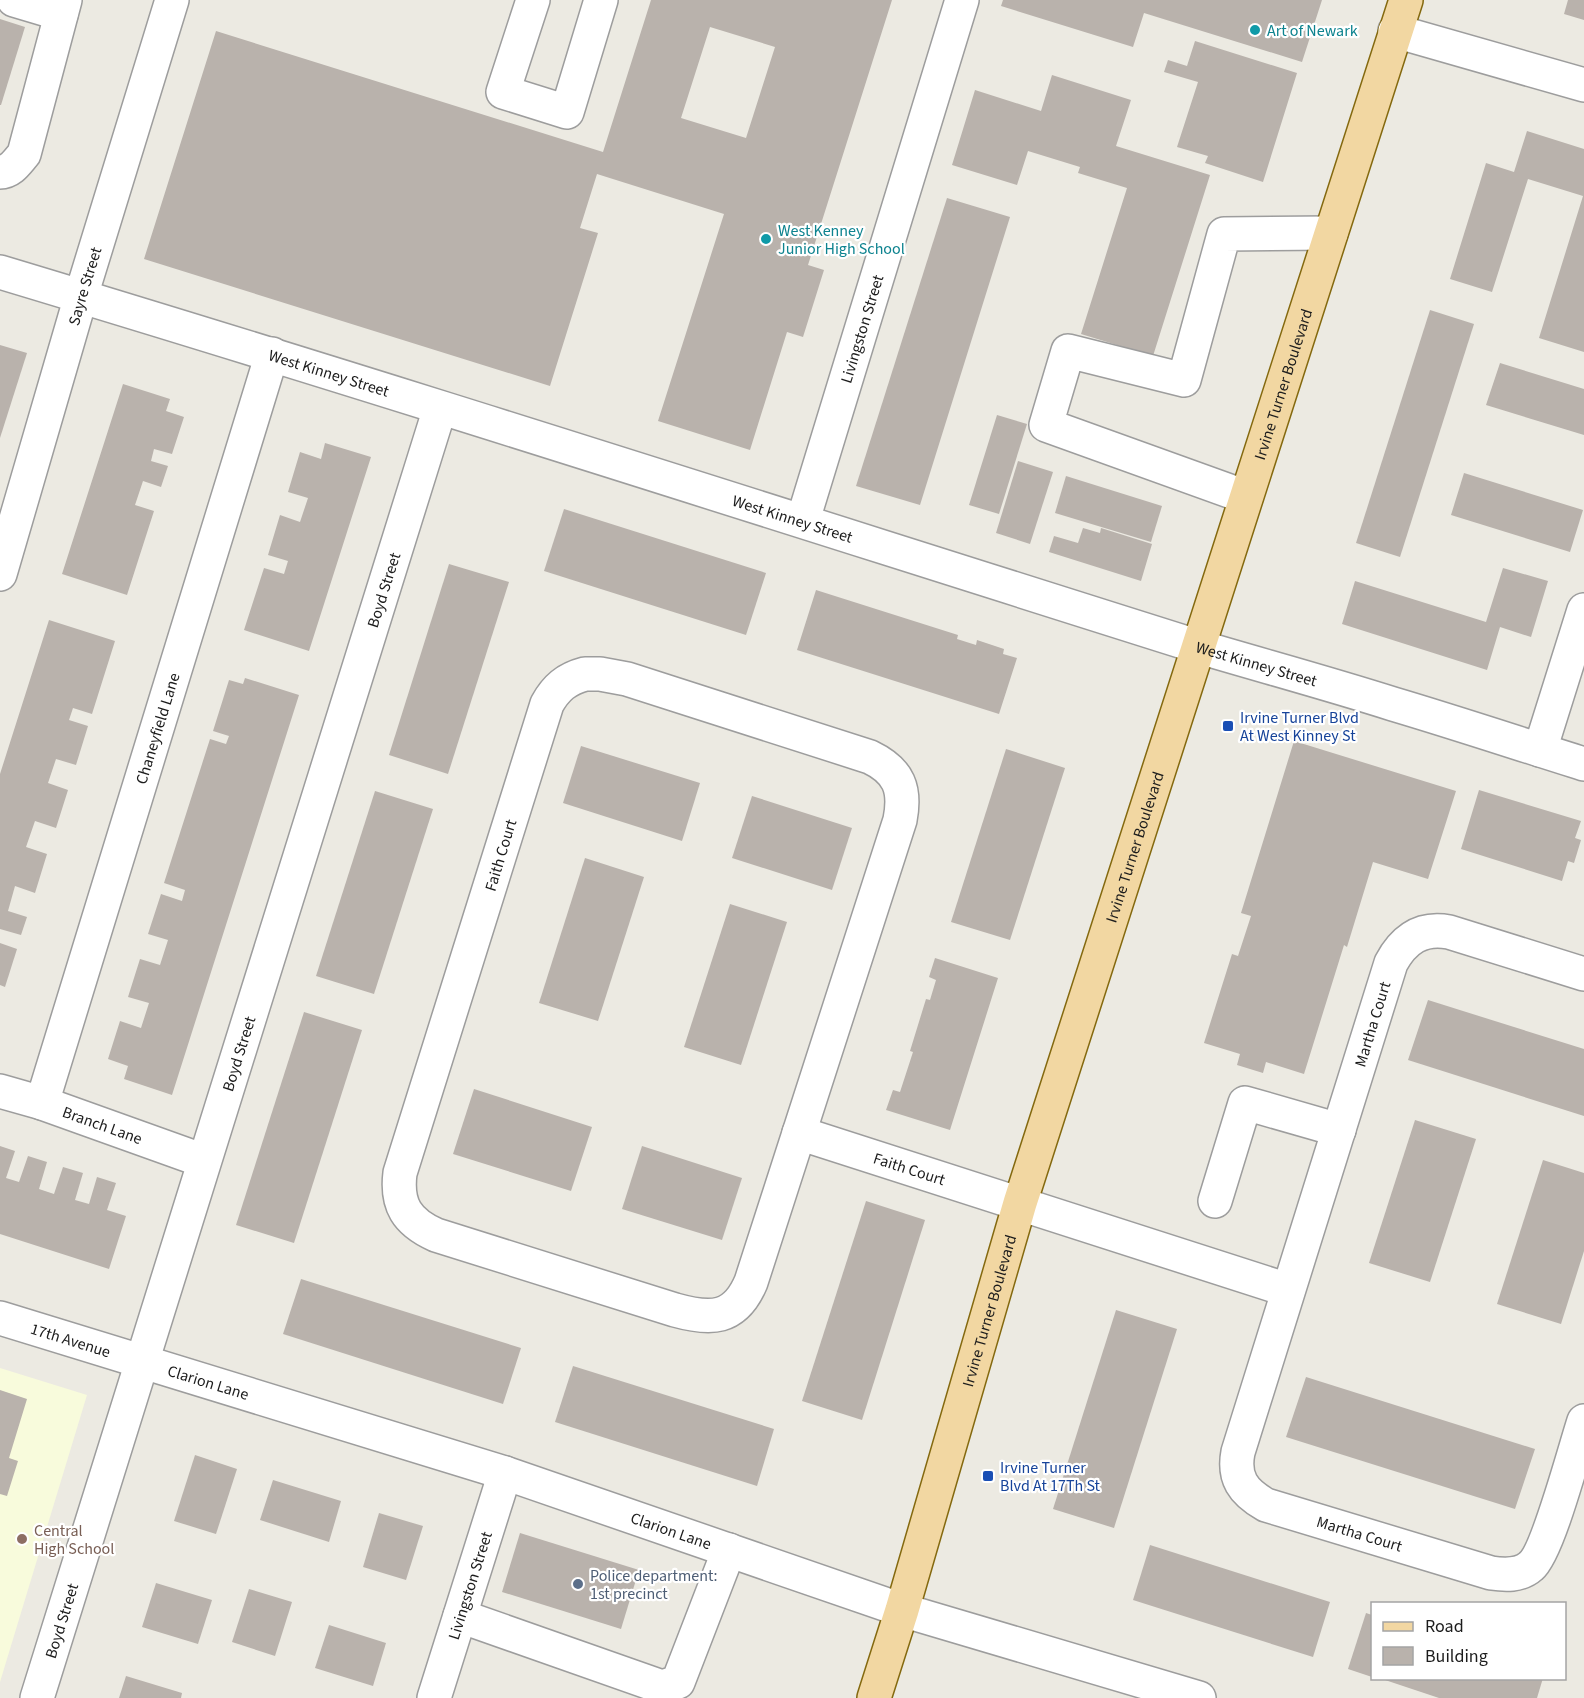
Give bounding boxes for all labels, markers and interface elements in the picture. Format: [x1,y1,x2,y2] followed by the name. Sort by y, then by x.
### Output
[1267,20,1358,42] place label: Art of Newark
[1248,23,1262,37] marker: Art of Newark
[778,220,905,260] place label: West Kenney Junior High School
[759,232,773,246] marker: West Kenney Junior High School
[63,244,108,328] street label: Sayre Street
[835,272,890,386] street label: Livingston Street
[1249,306,1318,463] street label: Irvine Turner Boulevard
[266,345,392,403] street label: West Kinney Street
[729,490,856,549] street label: West Kinney Street
[362,549,406,630] street label: Boyd Street
[1193,636,1320,693] street label: West Kinney Street
[131,670,186,787] street label: Chaneyfield Lane
[1240,707,1359,747] place label: Irvine Turner Blvd At West Kinney St
[1221,719,1235,733] marker: Irvine Turner Blvd At West Kinney St
[1101,769,1170,926] street label: Irvine Turner Boulevard
[480,816,522,894] street label: Faith Court
[1350,978,1397,1070] street label: Martha Court
[217,1013,261,1094] street label: Boyd Street
[59,1101,145,1150] street label: Branch Lane
[870,1148,948,1191] street label: Faith Court
[957,1232,1022,1390] street label: Irvine Turner Boulevard
[28,1318,113,1363] street label: 17th Avenue
[165,1360,252,1406] street label: Clarion Lane
[1000,1457,1101,1497] place label: Irvine Turner Blvd At 17Th St
[981,1469,995,1483] marker: Irvine Turner Blvd At 17Th St
[628,1507,714,1555] street label: Clarion Lane
[1314,1511,1405,1558] street label: Martha Court
[34,1520,114,1560] place label: Central High School
[443,1528,498,1643] street label: Livingston Street
[15,1532,29,1546] marker: Central High School
[590,1565,718,1605] place label: Police department: 1st precinct
[571,1577,585,1591] marker: Police department: 1st precinct
[40,1580,84,1661] street label: Boyd Street
[1371,1602,1566,1680] legend
[1425,1614,1464,1639] text: Road
[1425,1644,1488,1669] text: Building

